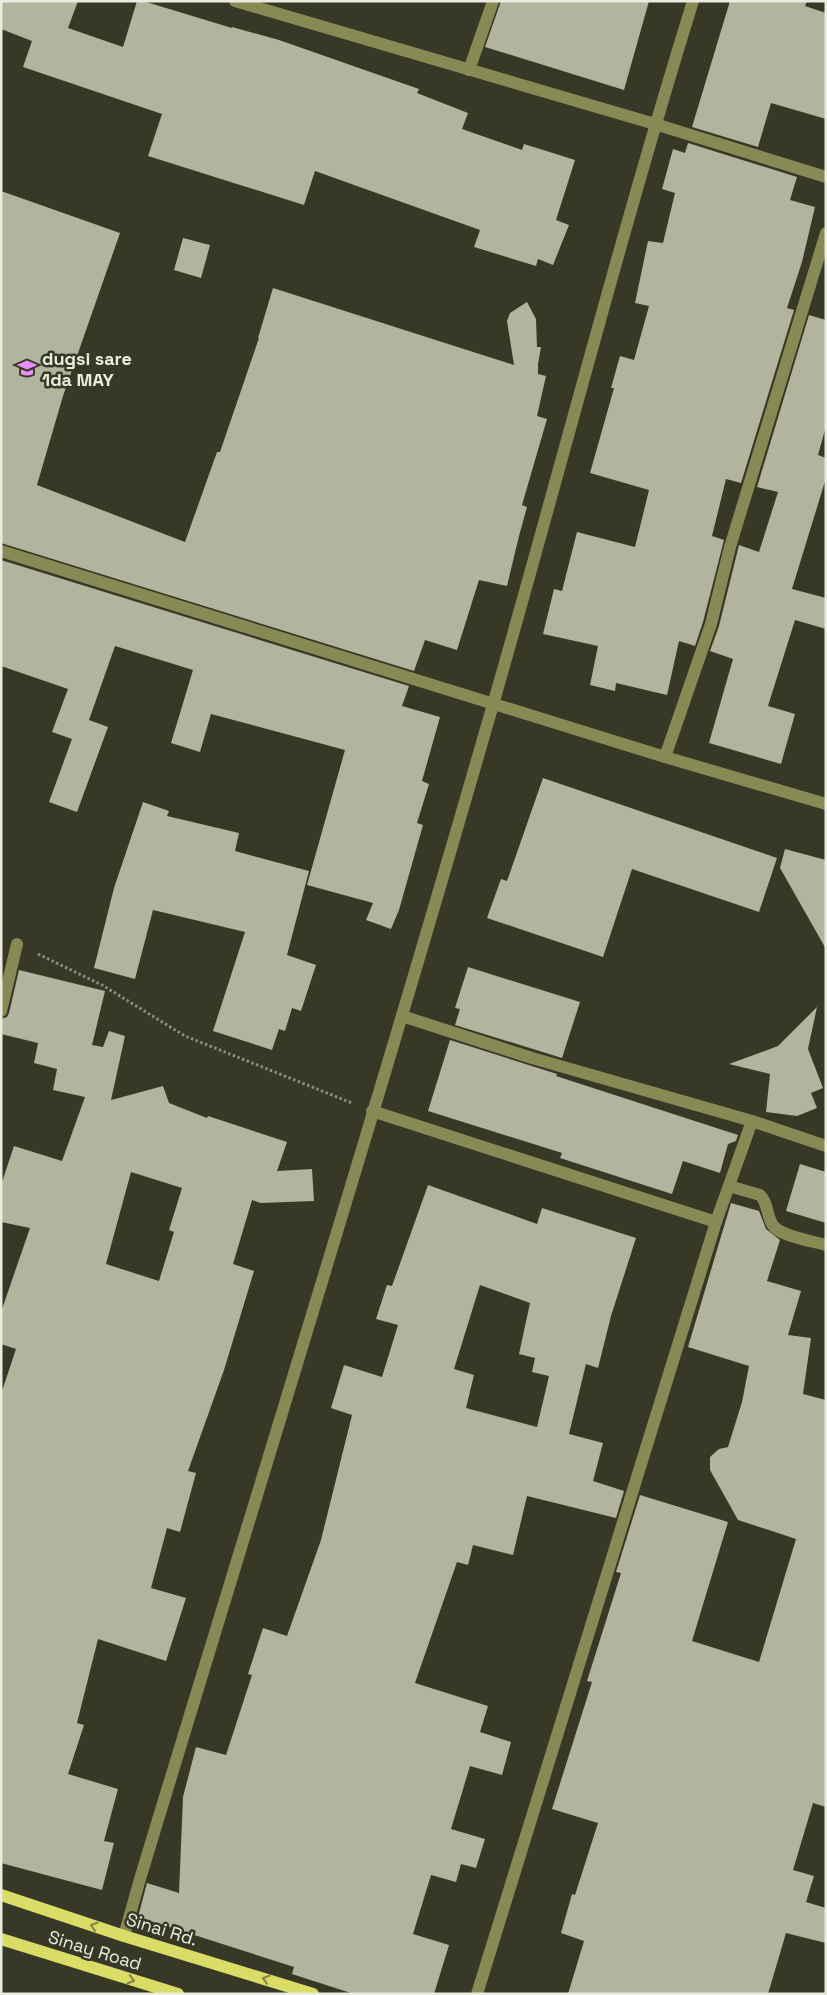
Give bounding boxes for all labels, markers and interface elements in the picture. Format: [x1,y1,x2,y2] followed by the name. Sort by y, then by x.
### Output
[42,347,132,391] place label: dugsi sare 1da MAY
[16,357,38,379] school or university icon: dugsi sare 1da MAY
[124,1907,200,1951] street label: Sinai Rd.
[91,1922,99,1932] one-way arrow
[46,1925,144,1975] street label: Sinay Road
[127,1974,135,1984] one-way arrow
[263,1974,271,1984] one-way arrow

